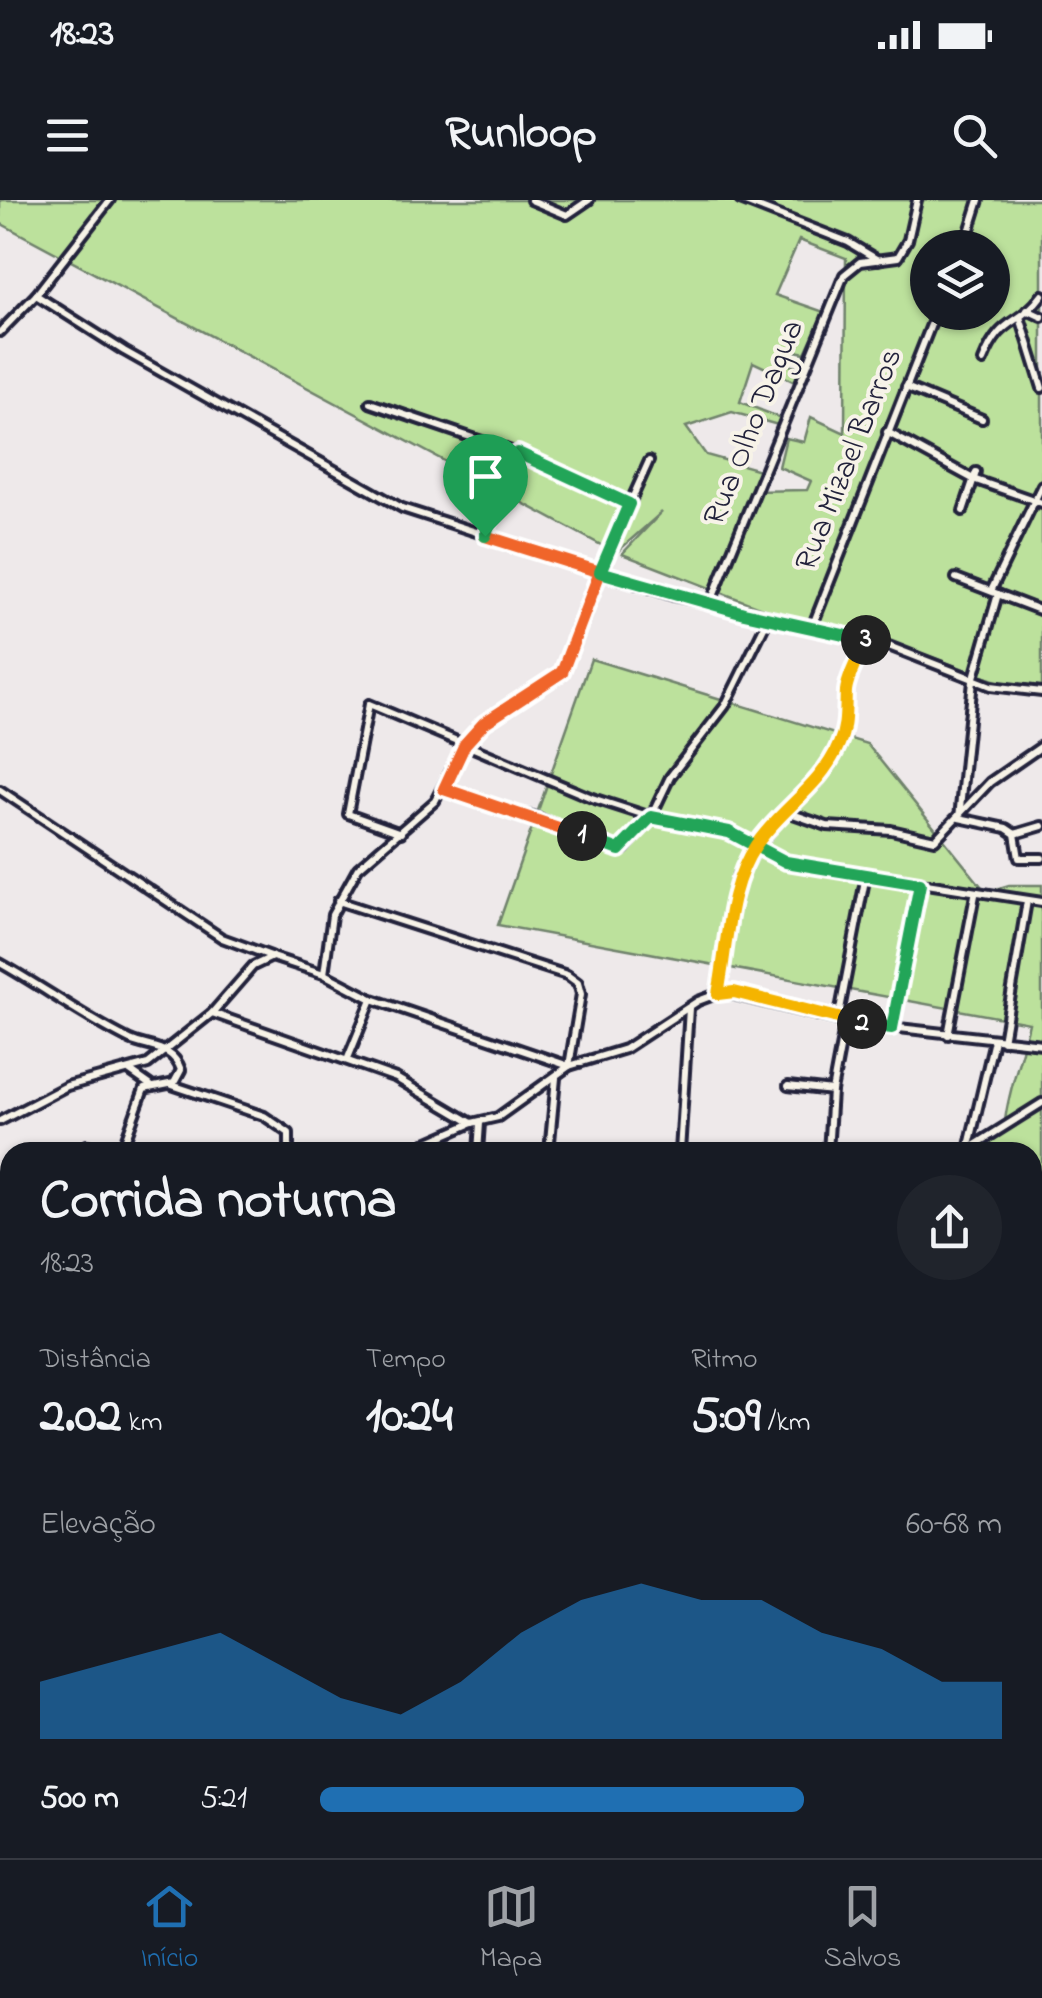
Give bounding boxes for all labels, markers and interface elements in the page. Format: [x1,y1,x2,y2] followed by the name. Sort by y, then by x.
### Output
[50,7,114,63] text: 18:23
[445,102,597,168] text: Runloop
[40,108,95,163] icon: menu
[947,108,1002,163] icon: search
[910,230,1010,330] map controls
[910,230,1010,330] button: layers
[692,313,818,533] street label: Rua Olho Dagua
[784,342,916,578] street label: Rua Mizael Barros
[443,434,528,537] pin
[458,449,513,504] icon: arrive
[841,615,891,665] pin: 3
[860,619,872,660] text: 3
[557,811,607,861] pin: 1
[578,815,586,856] text: 1
[837,999,887,1049] pin: 2
[855,1003,869,1044] text: 2
[40,1163,397,1243] text: Corrida noturna
[897,1175,1002,1280] button: share
[40,1241,94,1288] text: 18:23
[40,1340,151,1381] text: Distância
[366,1340,446,1381] text: Tempo
[691,1340,758,1381] text: Ritmo
[40,1381,122,1454] text: 2.02
[366,1381,453,1454] text: 10:24
[691,1381,761,1454] text: 5:09
[122,1403,163,1444] text: km
[761,1403,811,1444] text: /km
[40,1502,156,1549] text: Elevação
[906,1502,1002,1549] text: 60–68 m
[40,1776,119,1823] text: 500 m
[200,1776,247,1823] text: 5:21
[141,1879,198,1980] tab: Início
[480,1879,542,1980] tab: Mapa
[824,1879,901,1980] tab: Salvos

